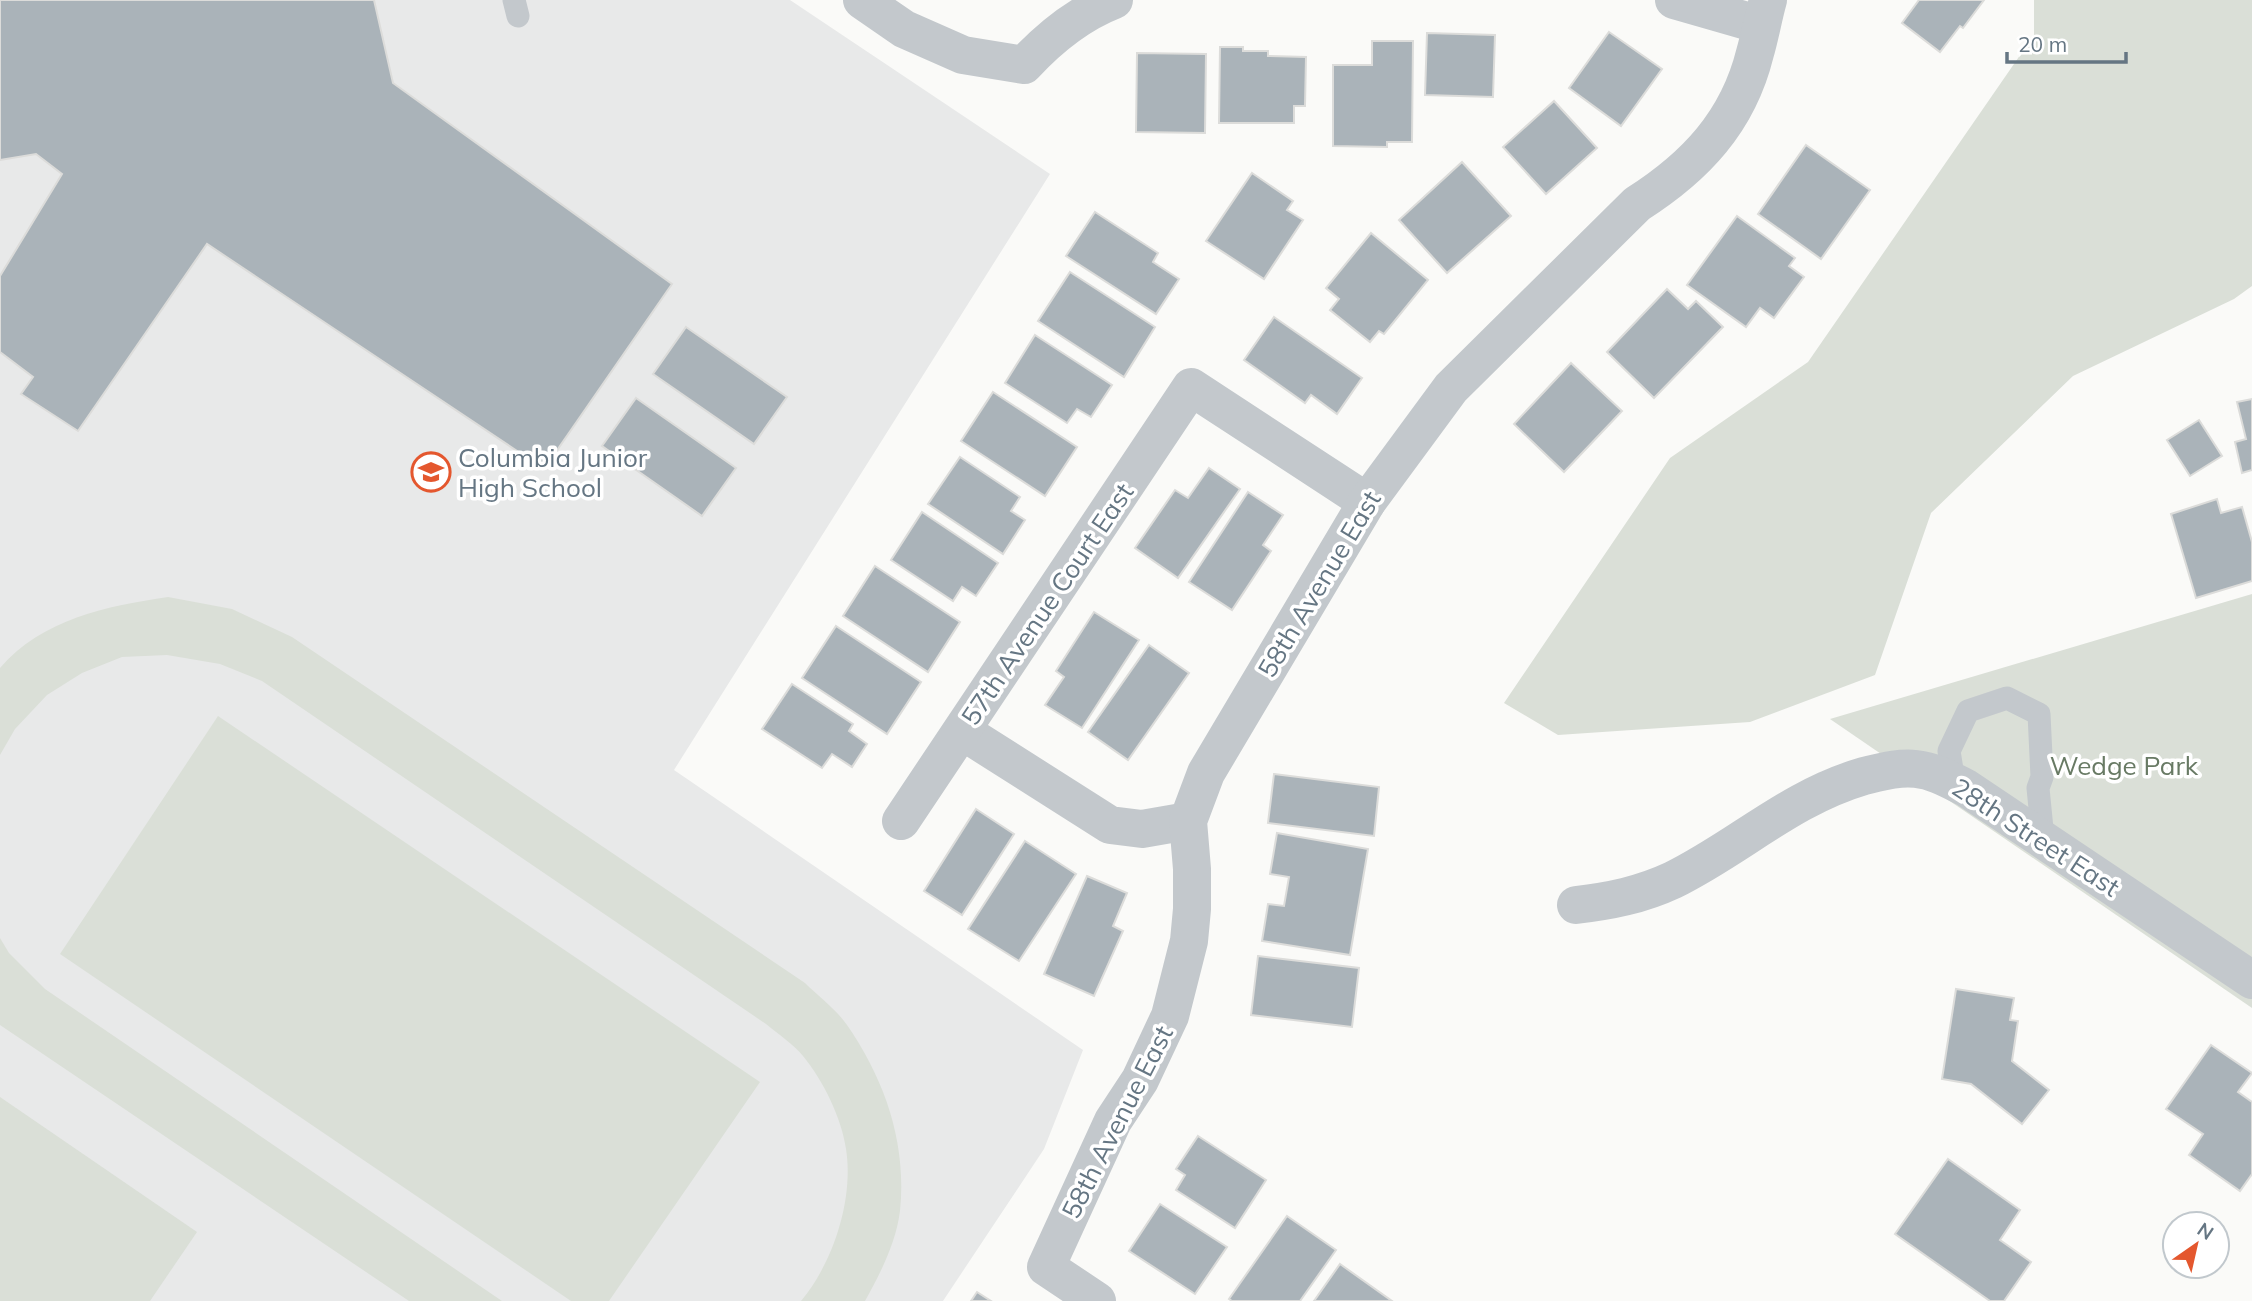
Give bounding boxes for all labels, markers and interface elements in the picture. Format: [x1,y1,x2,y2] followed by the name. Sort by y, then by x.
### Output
[2007,21,2126,65] scale bar
[2018,31,2067,57] text: 20 m
[458,441,648,504] place label: Columbia Junior High School
[410,451,452,493] school or university icon: Columbia Junior High School
[954,477,1140,731] street label: 57th Avenue Court East
[1250,485,1388,683] street label: 58th Avenue East
[2050,749,2199,782] park label: Wedge Park
[1946,770,2126,904] street label: 28th Street East
[1054,1020,1180,1224] street label: 58th Avenue East
[2161,1210,2231,1280] north arrow
[2193,1217,2218,1245] text: N

